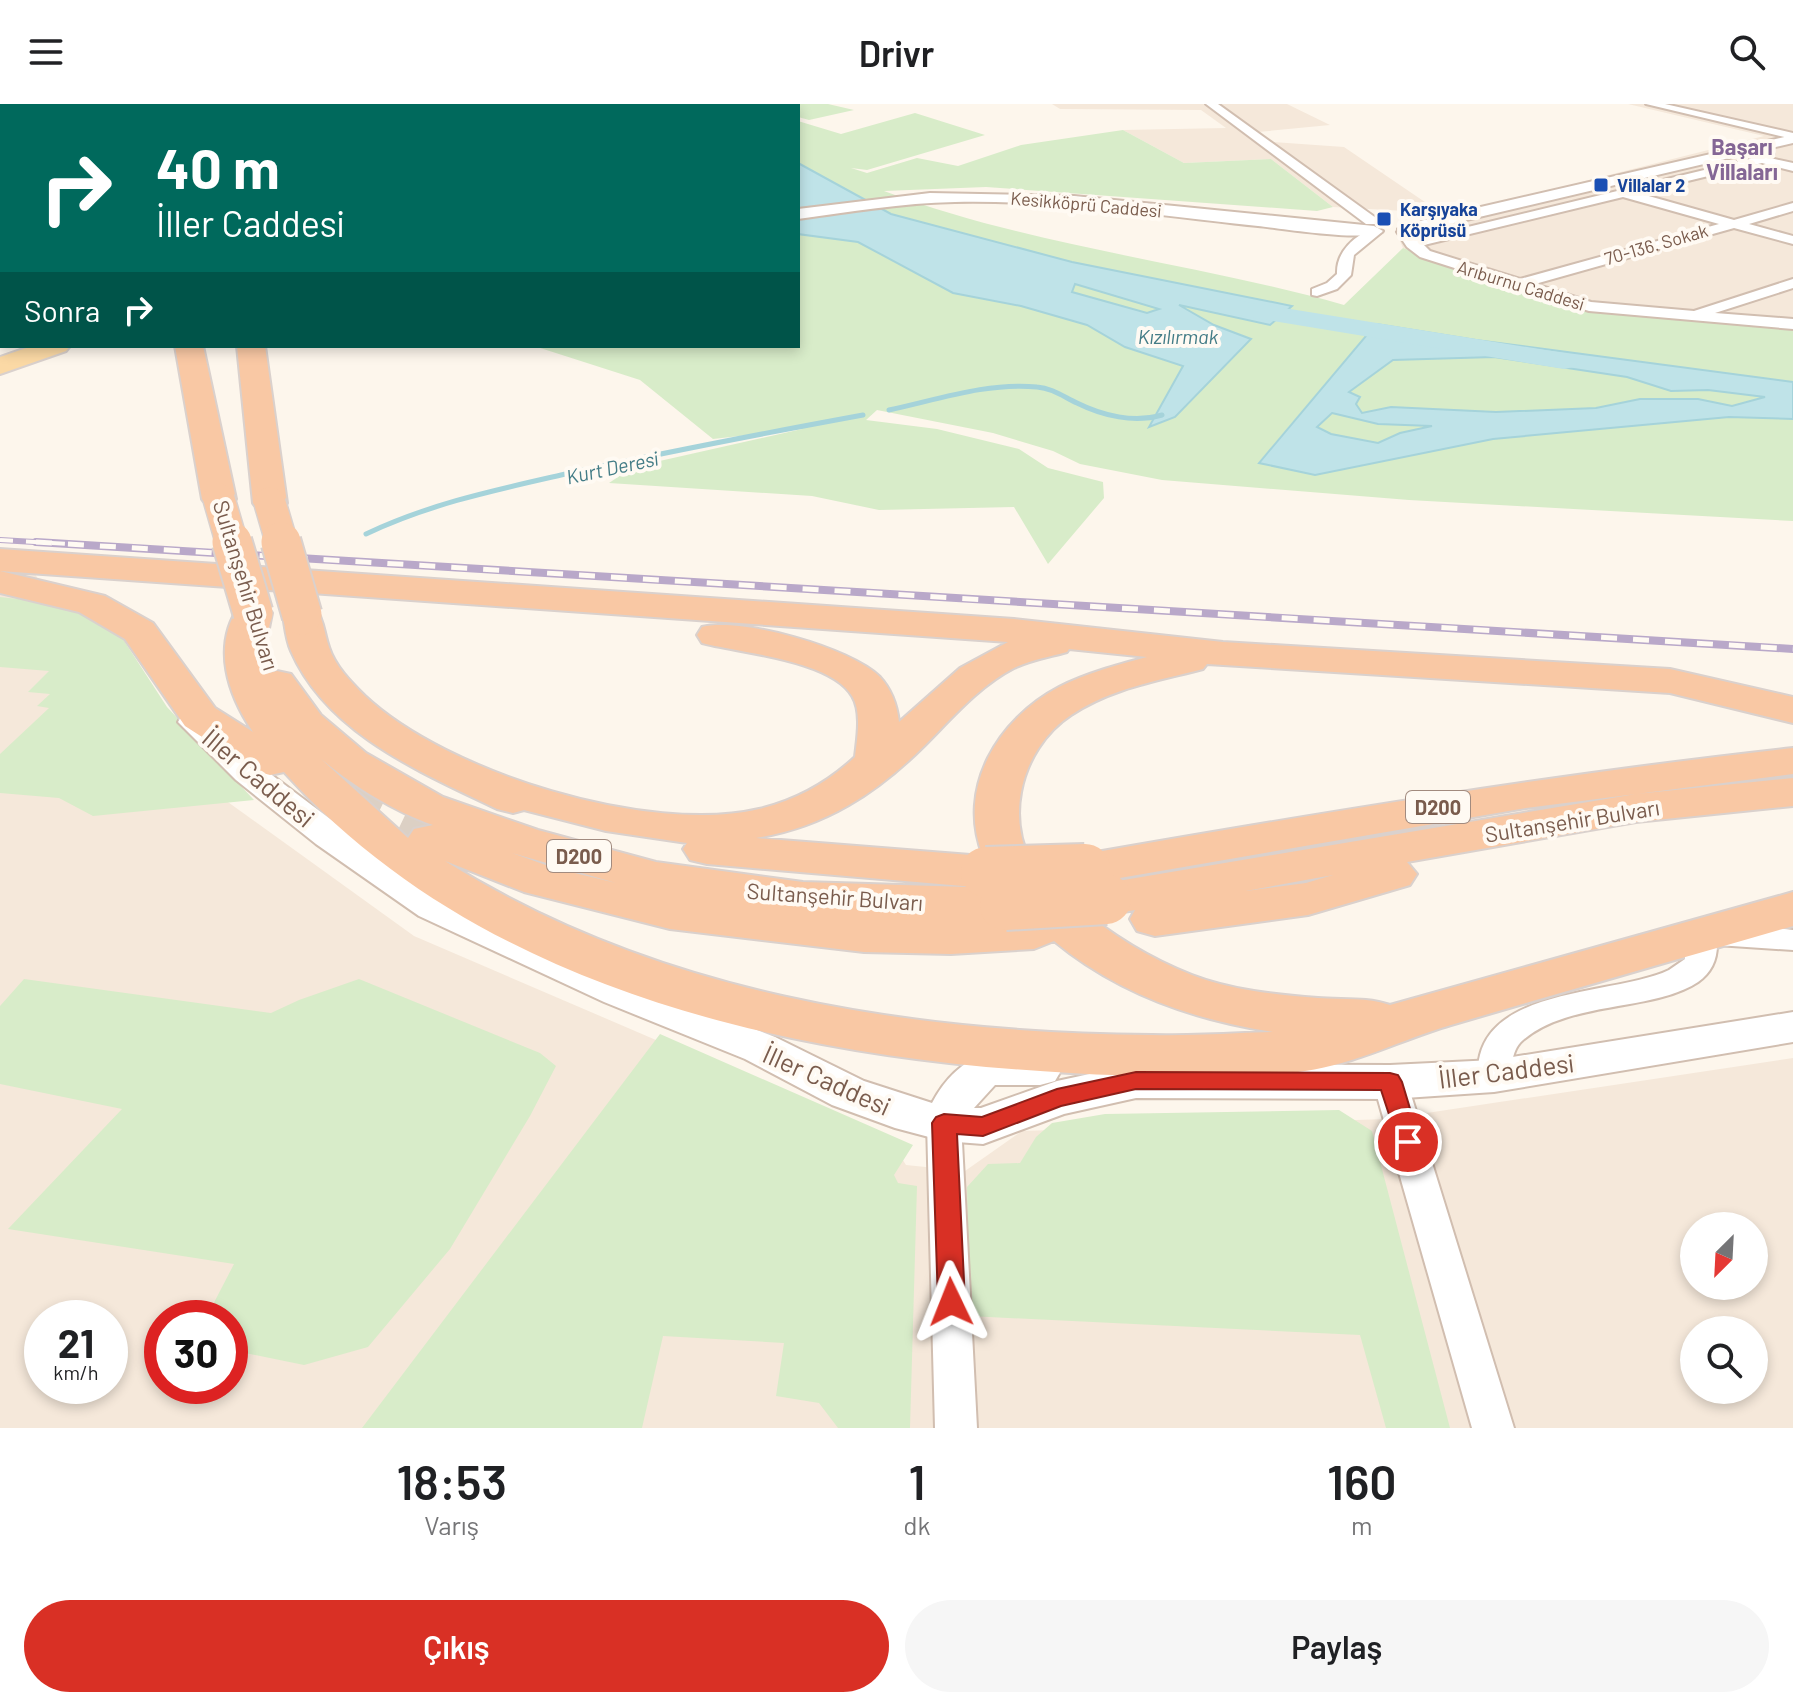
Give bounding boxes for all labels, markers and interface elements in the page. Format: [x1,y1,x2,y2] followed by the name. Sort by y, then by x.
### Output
[24,30,68,74] icon: menu
[1725,30,1769,74] icon: search
[859,31,934,74] text: Drivr
[156,133,280,200] text: 40 m
[1706,133,1778,184] district label: Başarı Villaları
[24,136,128,240] icon: right
[1617,174,1685,196] place label: Villalar 2
[1592,176,1610,194] marker: Villalar 2
[1010,186,1162,222] street label: Kesikköprü Caddesi
[1400,198,1478,241] place label: Karşıyaka Köprüsü
[156,201,345,244] text: İller Caddesi
[1375,210,1393,228] marker: Karşıyaka Köprüsü
[1602,219,1710,269] street label: 70-136. Sokak
[1455,255,1587,315] street label: Arıburnu Caddesi
[116,288,160,332] icon: right
[24,292,100,328] text: Sonra
[1138,324,1219,348] water label: Kızılırmak
[564,445,661,488] water label: Kurt Deresi
[209,497,285,673] street label: Sultanşehir Bulvarı
[197,721,321,833] street label: İller Caddesi
[1406,791,1470,823] road number: D200
[1483,793,1661,847] street label: Sultanşehir Bulvarı
[547,840,611,872] road number: D200
[746,877,924,915] street label: Sultanşehir Bulvarı
[759,1037,895,1121] street label: İller Caddesi
[1437,1046,1575,1094] street label: İller Caddesi
[1374,1108,1442,1176] pin
[1386,1120,1430,1164] icon: arrive
[1680,1212,1768,1300] north arrow
[1680,1212,1768,1404] map controls
[909,1260,993,1344] position arrow
[144,1300,248,1404] speed limit sign: 30
[1680,1316,1768,1404] button: search
[58,1318,94,1366] text: 21
[53,1360,99,1384] text: km/h
[396,1452,507,1510] text: 18:53
[908,1452,925,1510] text: 1
[1327,1452,1397,1510] text: 160
[424,1509,479,1540] text: Varış
[903,1509,931,1540] text: dk
[1351,1509,1373,1540] text: m
[24,1600,889,1692] button: Çıkış
[905,1600,1769,1692] button: Paylaş

